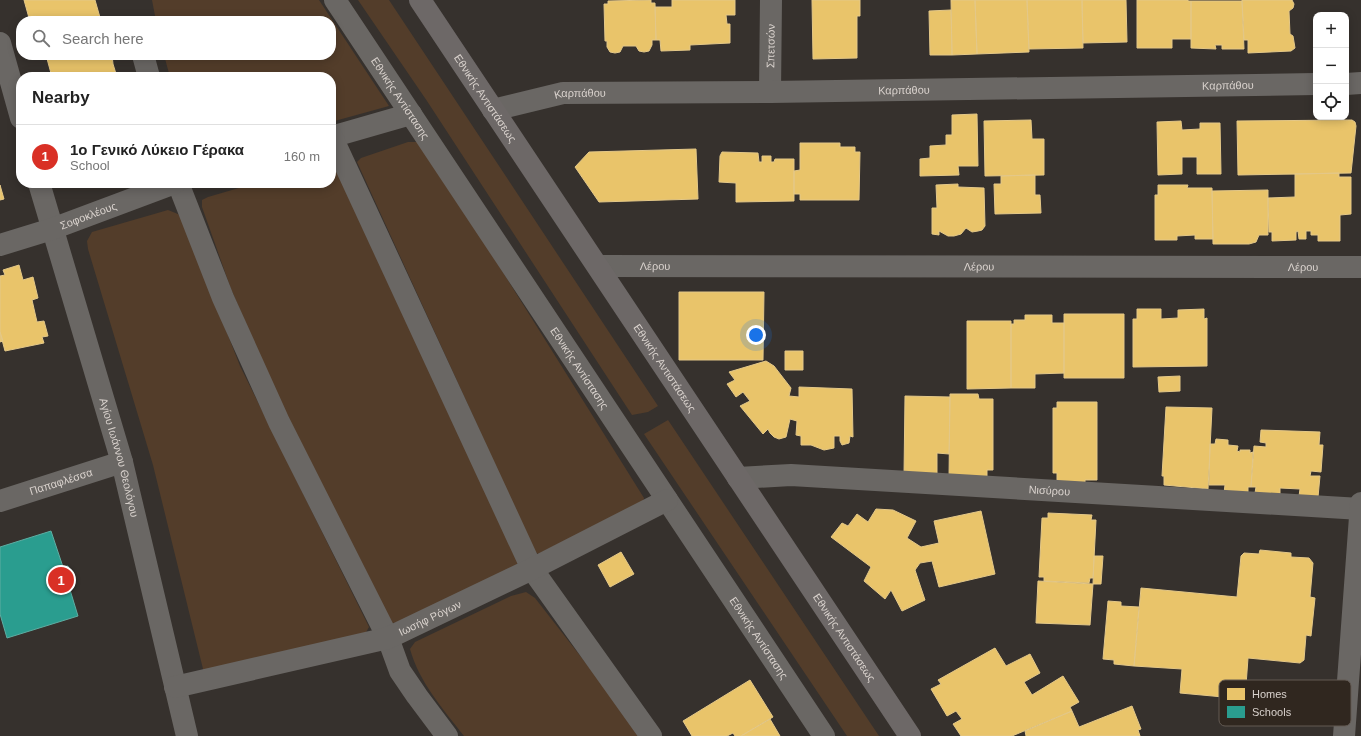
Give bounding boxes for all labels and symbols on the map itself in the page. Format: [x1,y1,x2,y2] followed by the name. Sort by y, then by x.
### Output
[764,24,777,68] street label: Σπετσών
[452,52,519,145] street label: Εθνικής Αντιστάσεως
[369,55,432,142] street label: Εθνικής Αντίστασης
[1202,79,1254,92] street label: Καρπάθου
[878,84,930,96] street label: Καρπάθου
[553,87,606,101] street label: Καρπάθου
[58,199,118,232] street label: Σοφοκλέους
[640,260,670,272] street label: Λέρου
[964,260,994,273] street label: Λέρου
[1288,261,1318,273] street label: Λέρου
[631,322,699,414] street label: Εθνικής Αντιστάσεως
[548,325,611,411] street label: Εθνικής Αντίστασης
[746,325,766,345] your location
[97,396,141,518] street label: Αγίου Ιωάννου Θεολόγου
[28,466,95,497] street label: Παπαφλέσσα
[1028,483,1071,498] street label: Νισύρου
[48,565,74,595] pin: 1
[811,591,878,684] street label: Εθνικής Αντιστάσεως
[727,595,790,681] street label: Εθνικής Αντίστασης
[397,598,464,638] street label: Ιωσήφ Ρόγων
[1219,680,1351,726] legend
[1252,688,1287,700] text: Homes
[1252,706,1292,718] text: Schools

